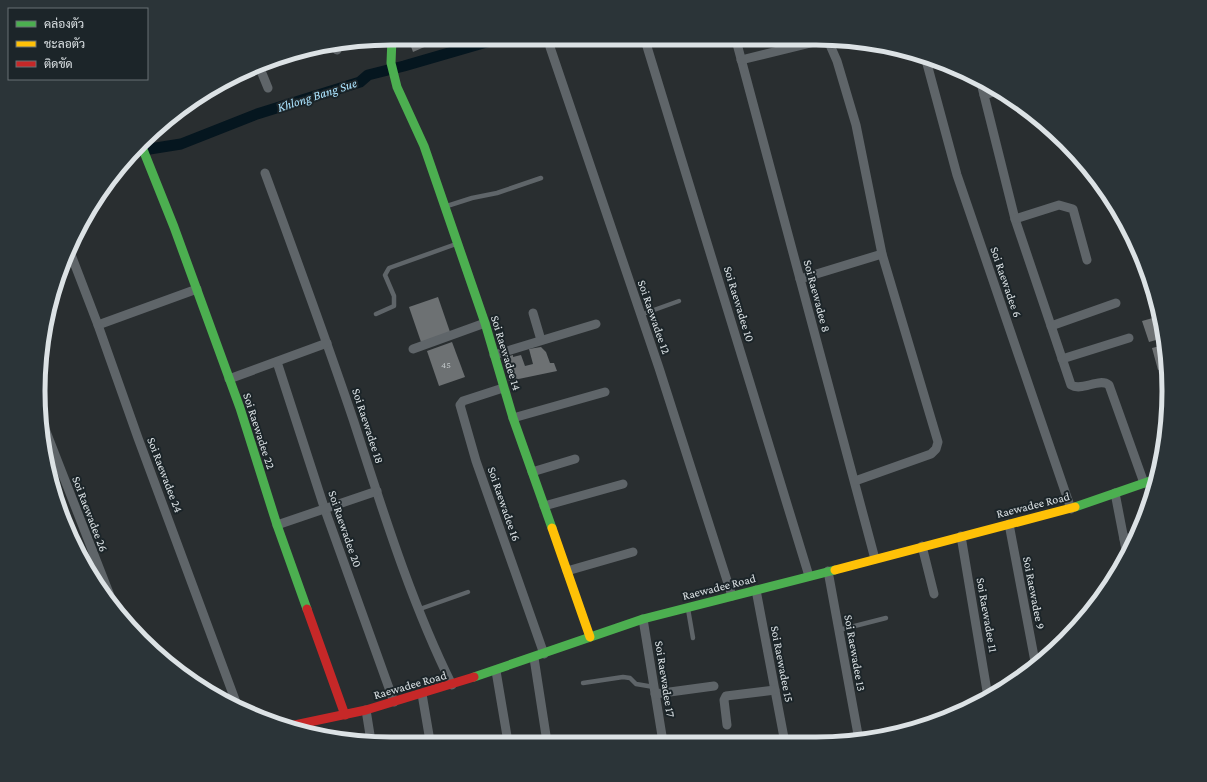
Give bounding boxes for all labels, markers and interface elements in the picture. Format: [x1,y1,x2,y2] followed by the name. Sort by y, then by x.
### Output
[8,8,148,80] legend
[44,17,84,31] text: คล่องตัว
[44,37,85,51] text: ชะลอตัว
[44,57,73,71] text: ติดขัด
[275,75,359,115] water label: Khlong Bang Sue
[987,245,1025,319] street label: Soi Raewadee 6
[801,258,833,334] street label: Soi Raewadee 8
[721,264,757,344] street label: Soi Raewadee 10
[635,278,673,356] street label: Soi Raewadee 12
[488,314,524,392] street label: Soi Raewadee 14
[441,359,451,370] house number: 45
[349,387,387,465] street label: Soi Raewadee 18
[240,391,278,471] street label: Soi Raewadee 22
[144,435,186,515] street label: Soi Raewadee 24
[485,465,523,543] street label: Soi Raewadee 16
[69,474,111,554] street label: Soi Raewadee 26
[325,489,365,569] street label: Soi Raewadee 20
[995,489,1072,521] street label: Raewadee Road
[1020,555,1048,631] street label: Soi Raewadee 9
[681,571,758,603] street label: Raewadee Road
[974,577,1000,654] street label: Soi Raewadee 11
[841,614,869,693] street label: Soi Raewadee 13
[768,625,796,703] street label: Soi Raewadee 15
[652,640,678,719] street label: Soi Raewadee 17
[372,668,449,702] street label: Raewadee Road

